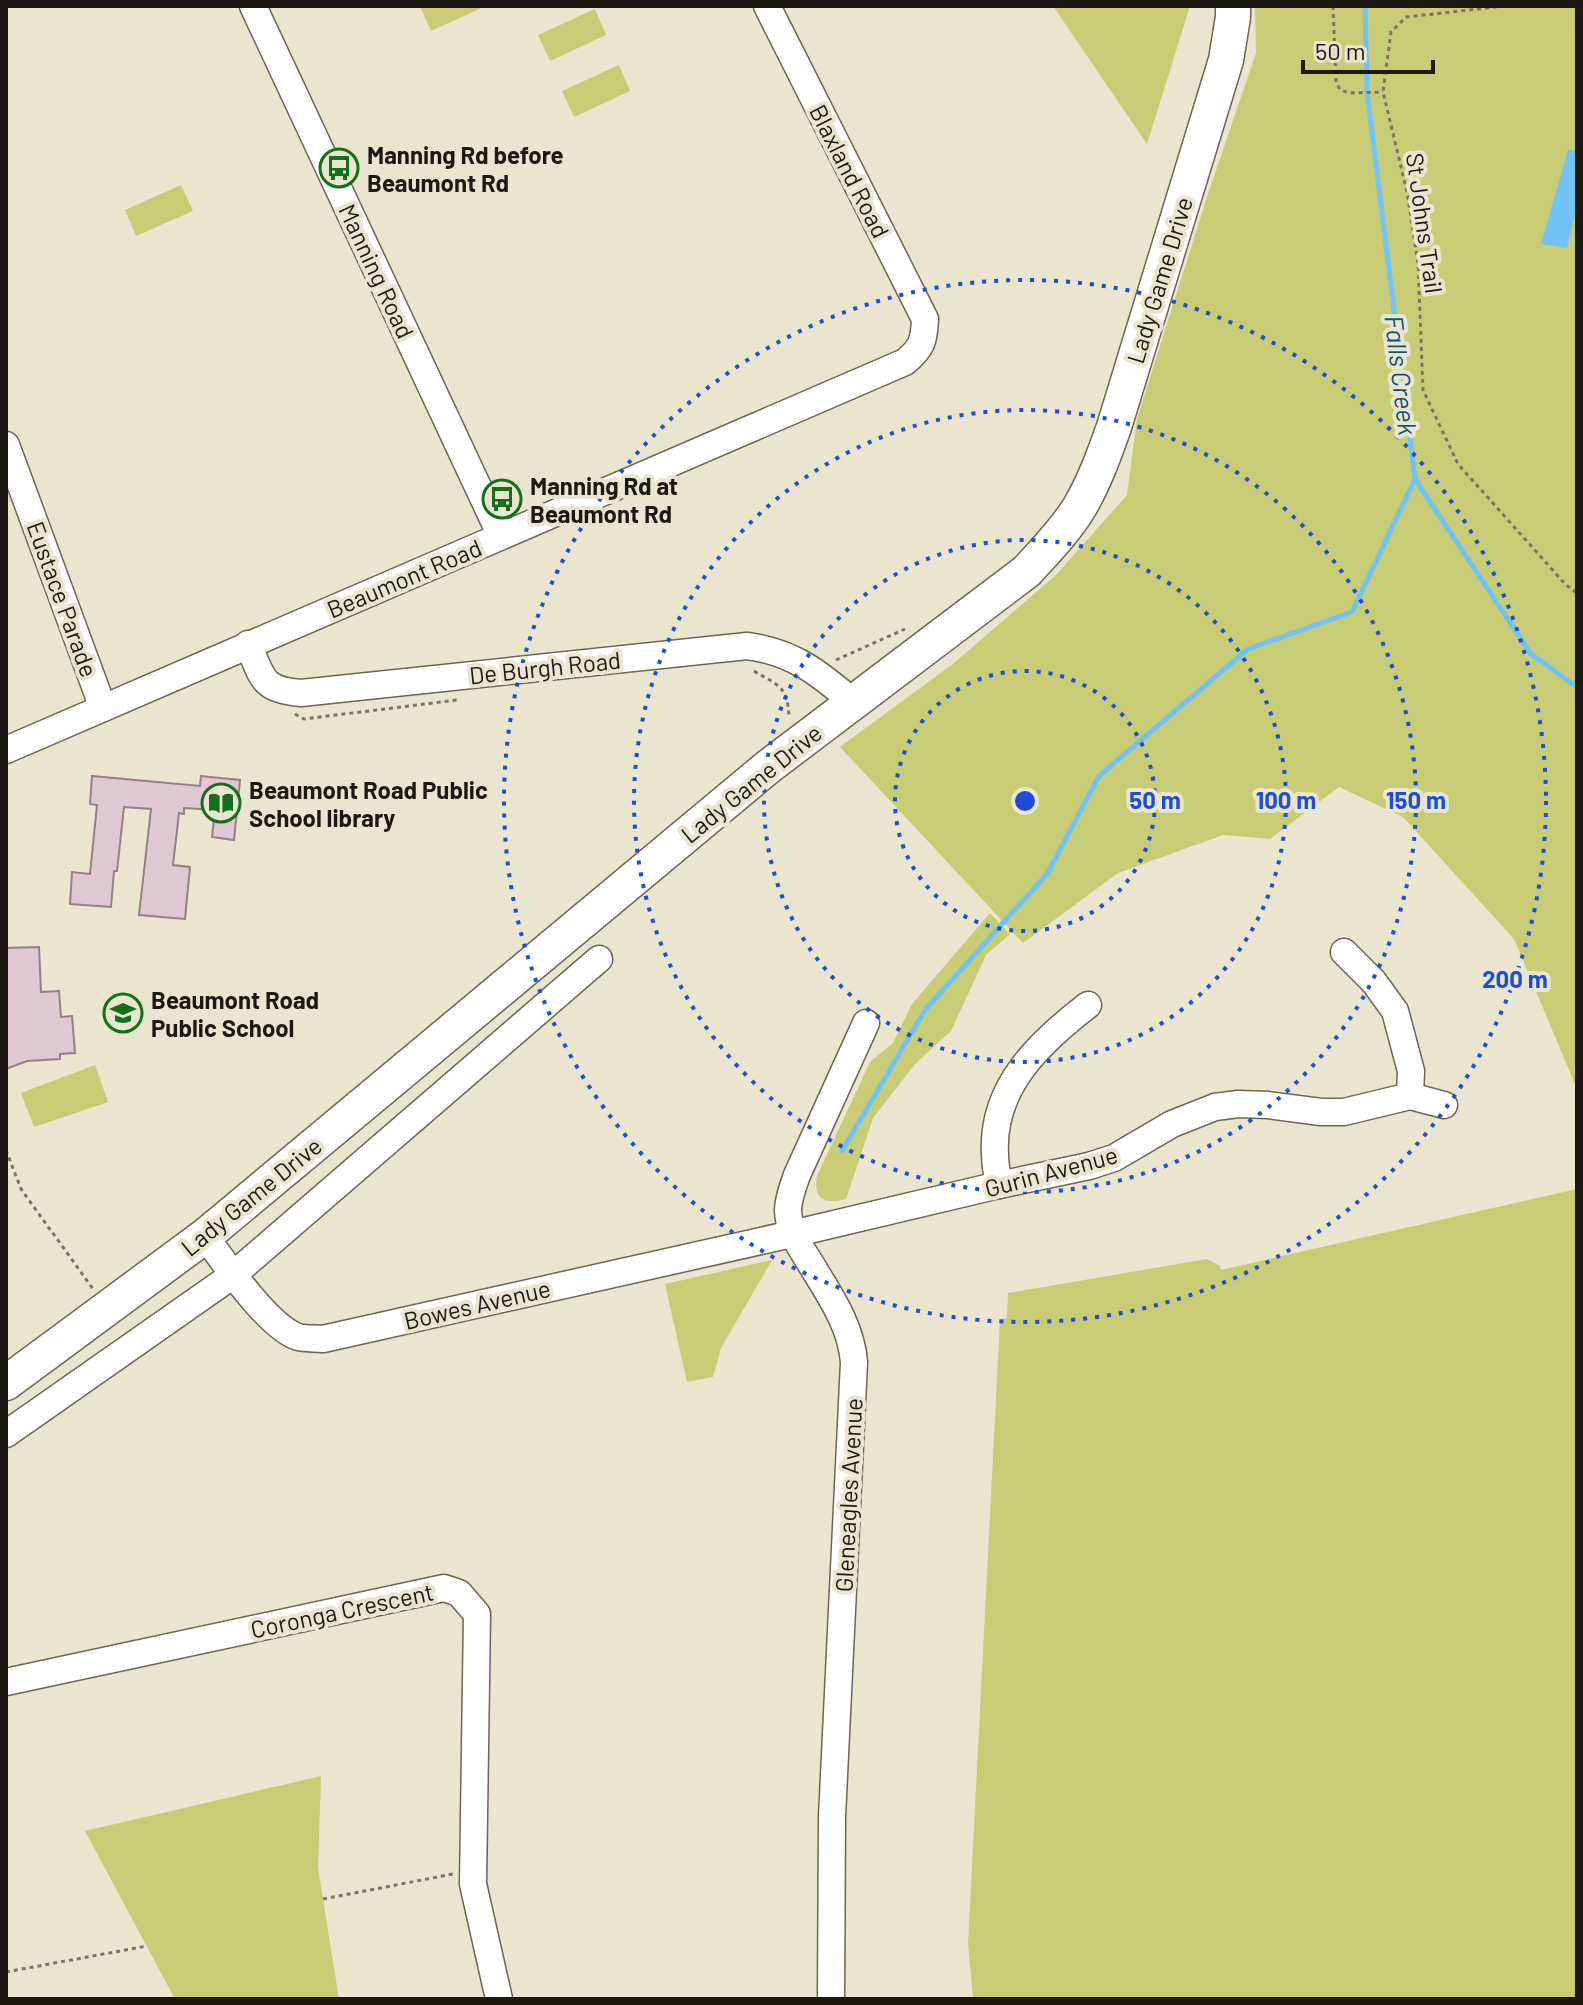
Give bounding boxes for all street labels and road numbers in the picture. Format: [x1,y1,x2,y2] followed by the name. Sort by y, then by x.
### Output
[804,99,896,243] street label: Blaxland Road
[1401,151,1449,295] street label: St Johns Trail
[1120,193,1198,367] street label: Lady Game Drive
[333,199,421,343] street label: Manning Road
[21,517,105,681] street label: Eustace Parade
[322,532,486,624] street label: Beaumont Road
[468,645,622,689] street label: De Burgh Road
[675,717,827,849] street label: Lady Game Drive
[175,1130,327,1262] street label: Lady Game Drive
[981,1139,1121,1203] street label: Gurin Avenue
[401,1273,553,1335] street label: Bowes Avenue
[828,1397,868,1593] street label: Gleneagles Avenue
[248,1576,436,1644] street label: Coronga Crescent

